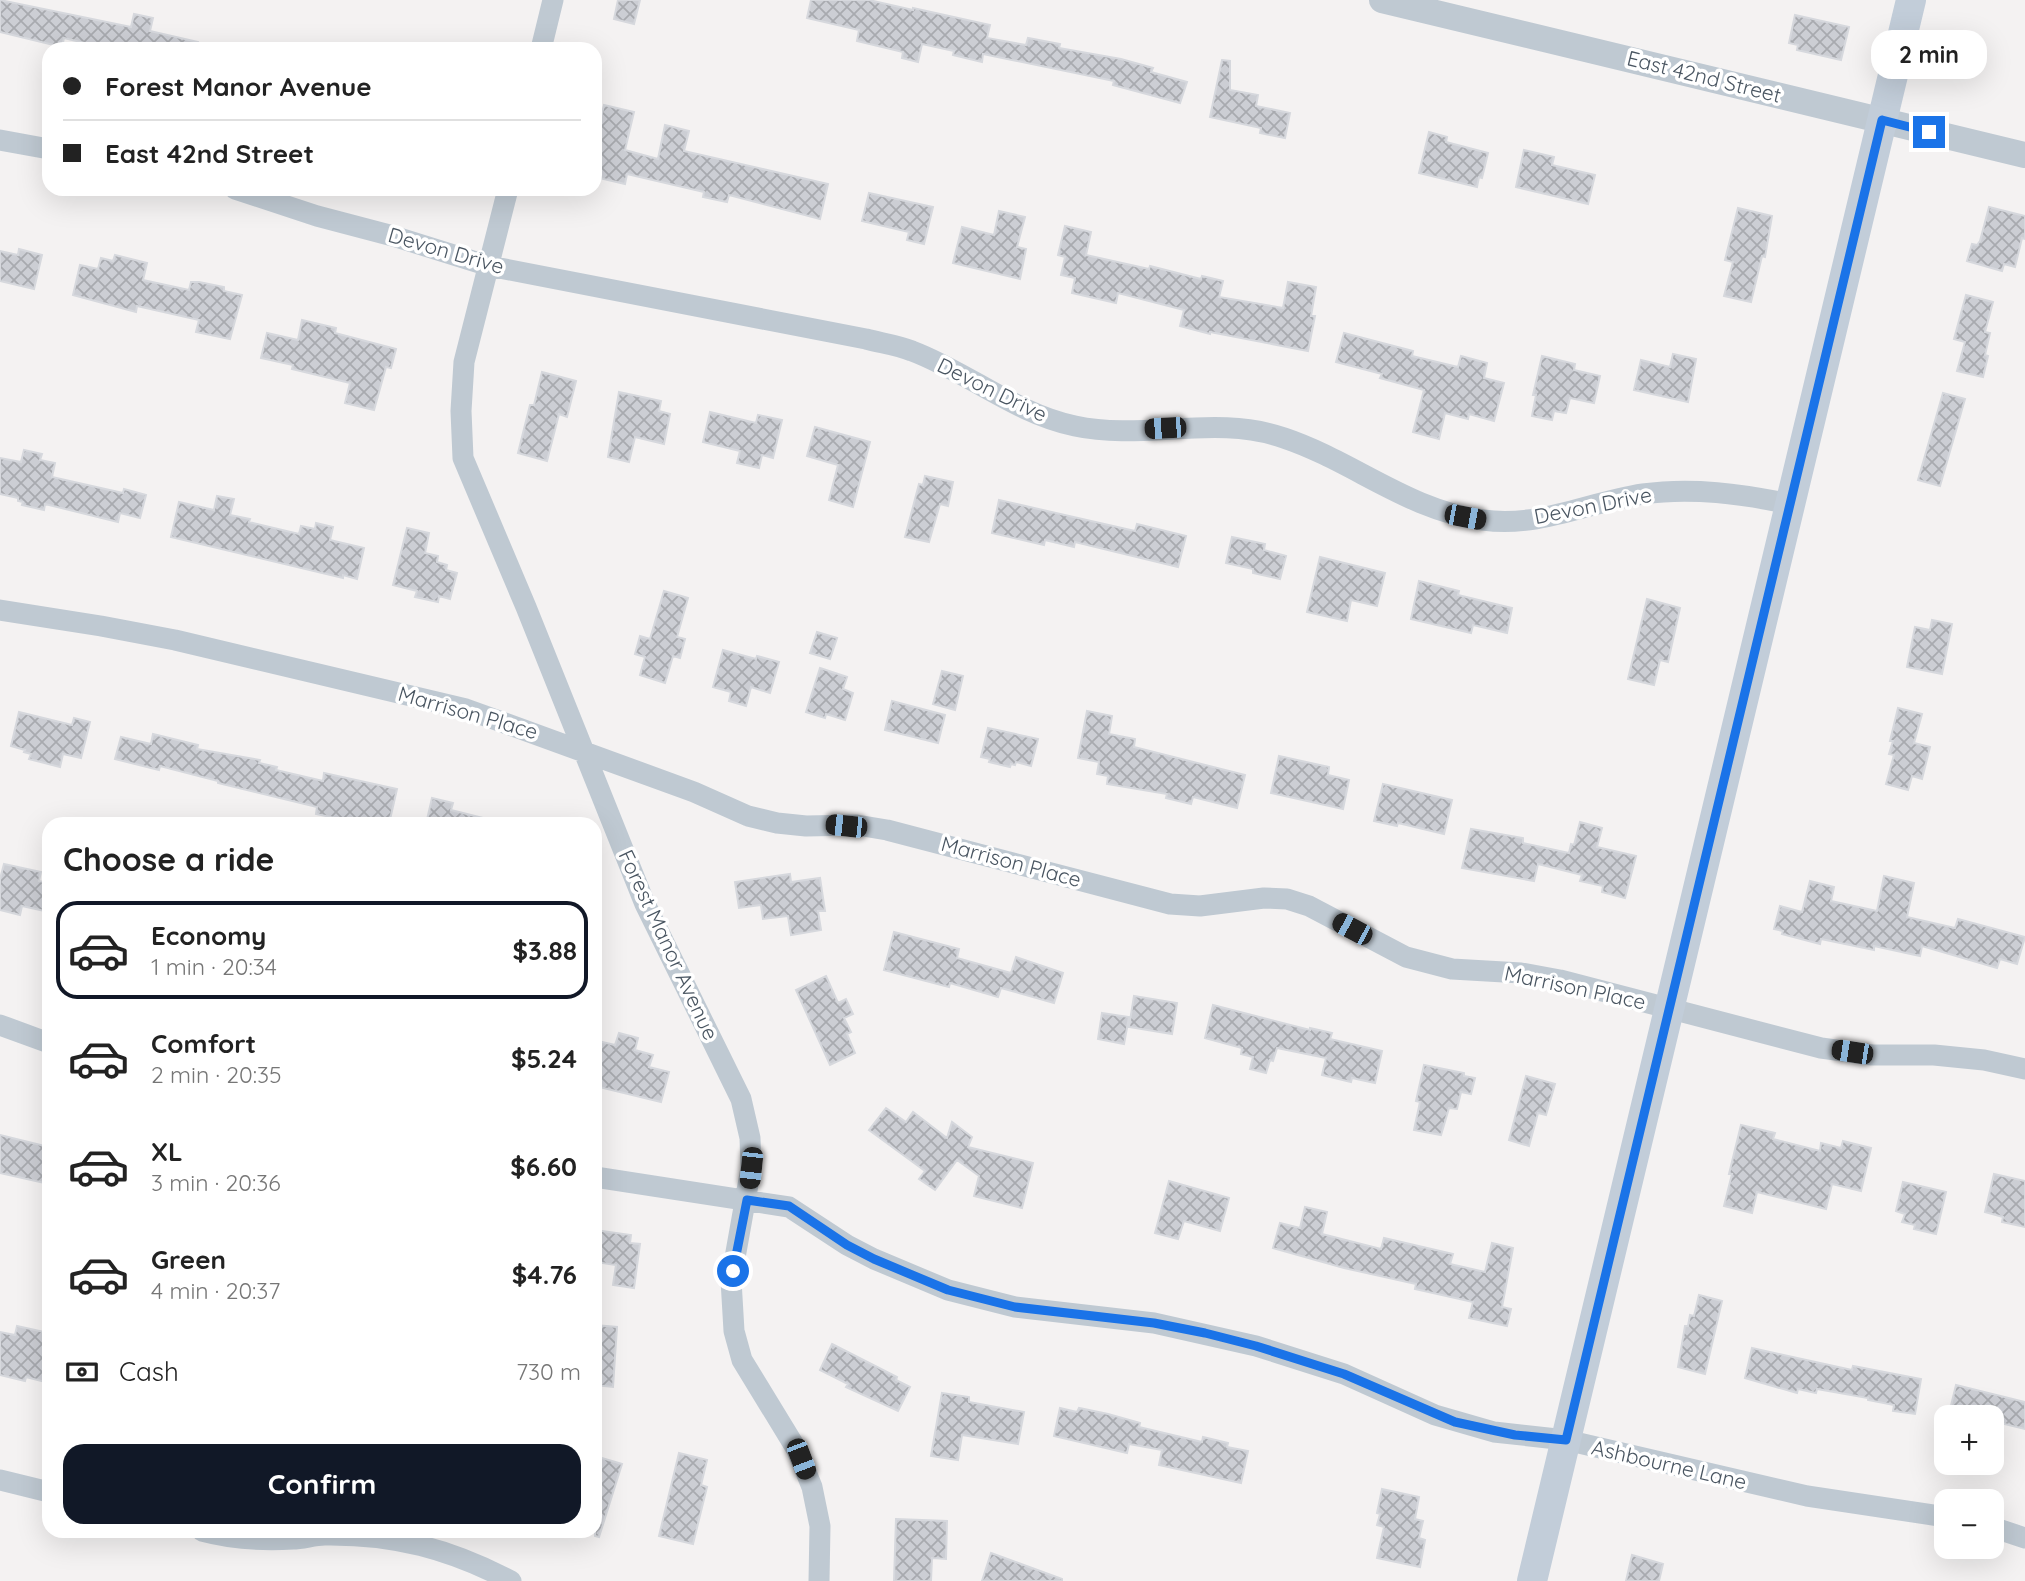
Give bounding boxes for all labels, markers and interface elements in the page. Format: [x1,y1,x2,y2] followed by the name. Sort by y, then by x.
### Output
[1871,31,1987,80] callout: 2 min
[1899,40,1959,69] text: 2 min
[1624,44,1784,108] street label: East 42nd Street
[105,70,372,103] text: Forest Manor Avenue
[1913,116,1945,148] route end
[105,137,314,170] text: East 42nd Street
[385,221,507,279] street label: Devon Drive
[933,351,1052,427] street label: Devon Drive
[1144,416,1187,440] car
[1532,481,1654,529] street label: Devon Drive
[1443,503,1488,531] car
[395,680,541,744] street label: Marrison Place
[825,813,868,839] car
[938,830,1084,892] street label: Marrison Place
[63,839,275,879] text: Choose a ride
[613,845,724,1044] street label: Forest Manor Avenue
[1329,910,1376,948] car
[67,919,130,982] icon: car
[151,919,266,952] text: Economy
[513,934,577,967] text: $3.88
[151,952,277,981] text: 1 min · 20:34
[1502,959,1648,1015] street label: Marrison Place
[67,1027,130,1090] icon: car
[151,1027,256,1060] text: Comfort
[1830,1038,1875,1066] car
[511,1042,577,1075] text: $5.24
[151,1060,282,1089] text: 2 min · 20:35
[67,1135,130,1198] icon: car
[151,1135,183,1168] text: XL
[739,1146,764,1190] car
[510,1150,577,1183] text: $6.60
[151,1168,281,1197] text: 3 min · 20:36
[67,1243,130,1306] icon: car
[151,1243,226,1276] text: Green
[717,1255,749,1287] route start
[512,1258,577,1291] text: $4.76
[151,1276,280,1305] text: 4 min · 20:37
[63,1353,101,1391] icon: cash
[119,1355,179,1388] text: Cash
[516,1357,581,1386] text: 730 m
[1934,1405,2004,1559] map controls
[1934,1405,2004,1475] button: +
[1589,1434,1749,1495] street label: Ashbourne Lane
[784,1436,819,1482] car
[63,1444,581,1524] button: Confirm
[1934,1489,2004,1559] button: −

